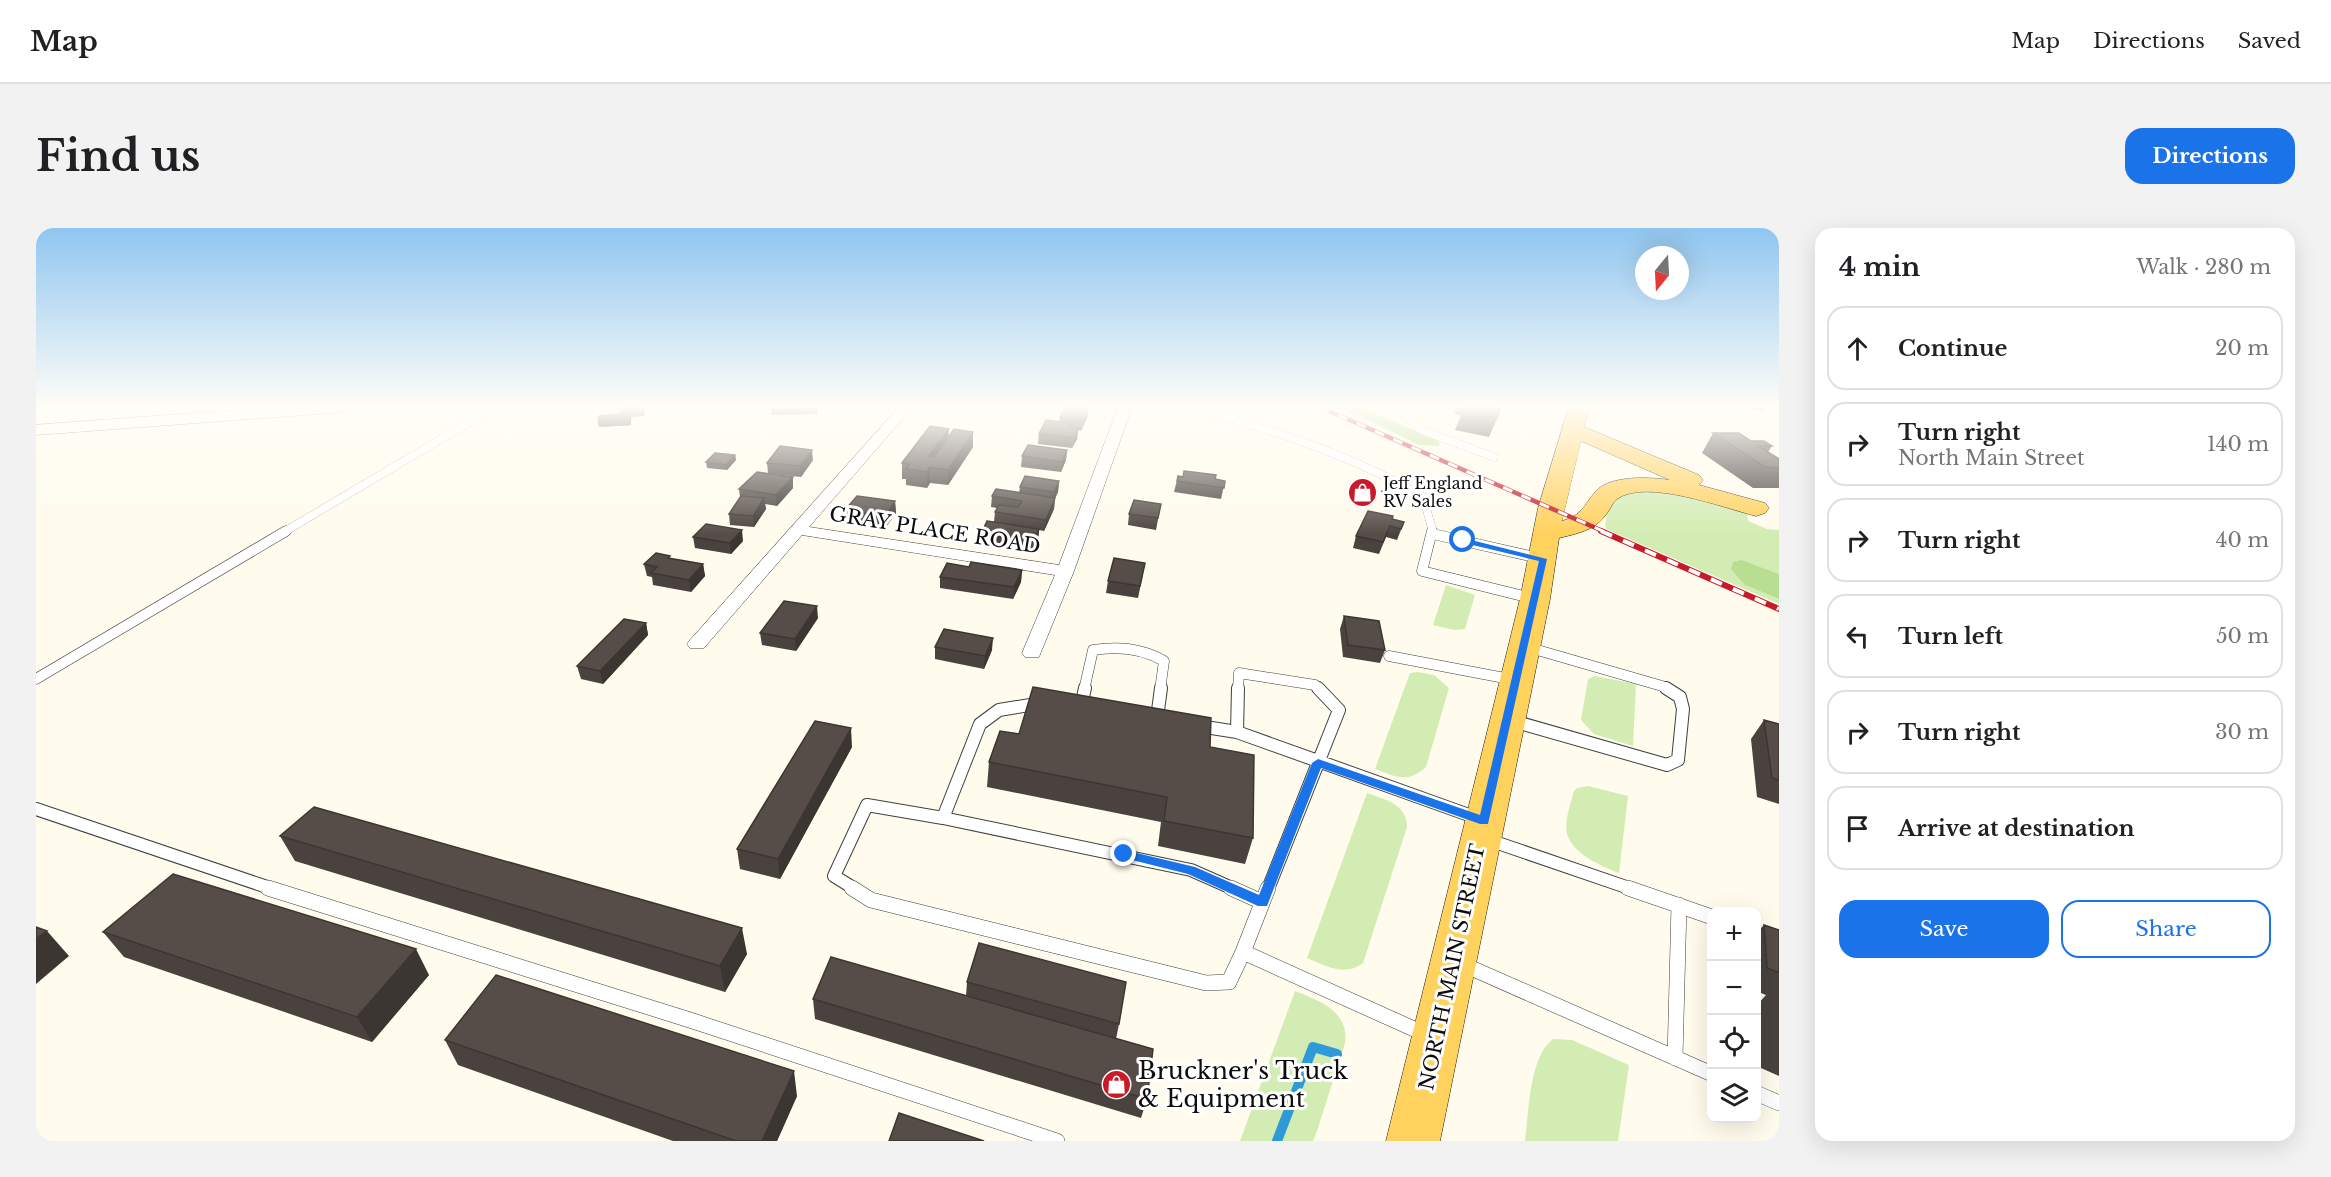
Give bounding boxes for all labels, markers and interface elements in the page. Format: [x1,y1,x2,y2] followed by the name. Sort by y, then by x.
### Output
[30,24,98,59] text: Map
[2011,28,2060,54] text: Map
[2093,28,2205,54] text: Directions
[2238,28,2301,54] text: Saved
[2125,128,2295,184] button: Directions
[36,130,200,182] text: Find us
[1635,246,1689,300] north arrow
[1839,251,1920,283] text: 4 min
[2137,255,2271,279] text: Walk · 280 m
[1841,332,1874,365] icon: ahead
[1898,335,2007,362] text: Continue
[2215,336,2269,360] text: 20 m
[1898,419,2020,446] text: Turn right
[1841,428,1874,461] icon: right
[2207,432,2269,456] text: 140 m
[1898,446,2084,470] text: North Main Street
[1381,473,1483,511] place label: Jeff England RV Sales
[1346,476,1378,508] shop icon: Jeff England RV Sales
[828,501,1042,559] street label: GRAY PLACE ROAD
[1841,524,1874,557] icon: right
[1449,526,1475,552] route start
[1898,527,2020,554] text: Turn right
[2216,528,2269,552] text: 40 m
[1841,620,1874,653] icon: left
[1898,623,2003,650] text: Turn left
[2216,624,2269,648] text: 50 m
[1841,716,1874,749] icon: right
[1898,719,2020,746] text: Turn right
[2215,720,2269,744] text: 30 m
[1841,812,1874,845] icon: arrive
[1898,815,2135,842] text: Arrive at destination
[1110,840,1136,866] route end
[1414,842,1490,1092] street label: NORTH MAIN STREET
[1839,900,2049,958] button: Save
[2061,900,2271,958] button: Share
[1707,907,1761,1123] map controls
[1707,907,1761,961] button: +
[1707,961,1761,1015] button: −
[1707,1015,1761,1069] button: locate
[1138,1056,1348,1113] place label: Bruckner's Truck & Equipment
[1101,1068,1133,1100] shop icon: Bruckner's Truck & Equipment
[1707,1069,1761,1123] button: layers

